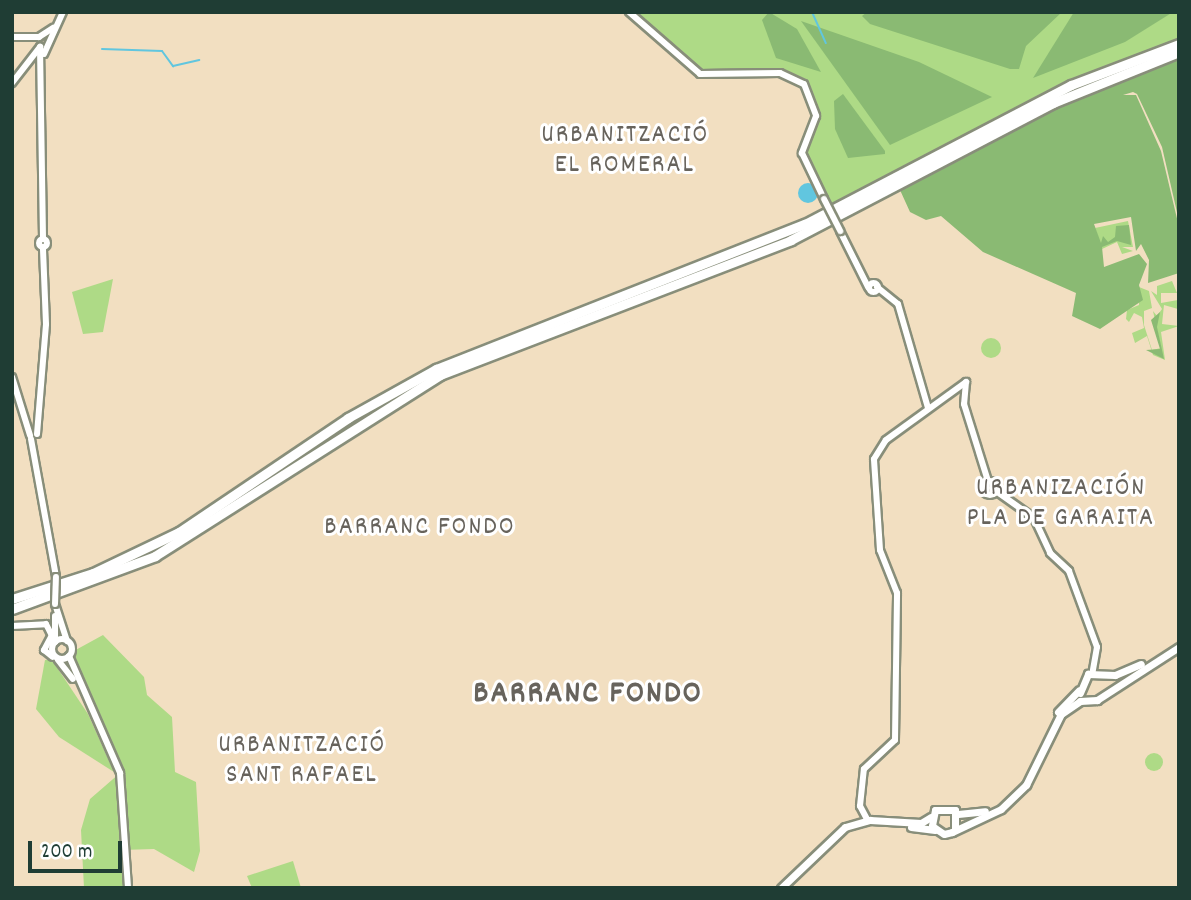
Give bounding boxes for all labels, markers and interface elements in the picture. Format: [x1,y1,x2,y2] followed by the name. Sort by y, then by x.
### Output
[543,120,707,182] district label: URBANITZACIÓ EL ROMERAL
[968,473,1154,534] district label: URBANIZACIÓN PLA DE GARAITA
[326,512,514,544] district label: BARRANC FONDO
[475,676,701,714] district label: BARRANC FONDO
[220,730,384,792] district label: URBANITZACIÓ SANT RAFAEL
[32,827,126,871] scale bar
[41,838,92,868] text: 200 m

